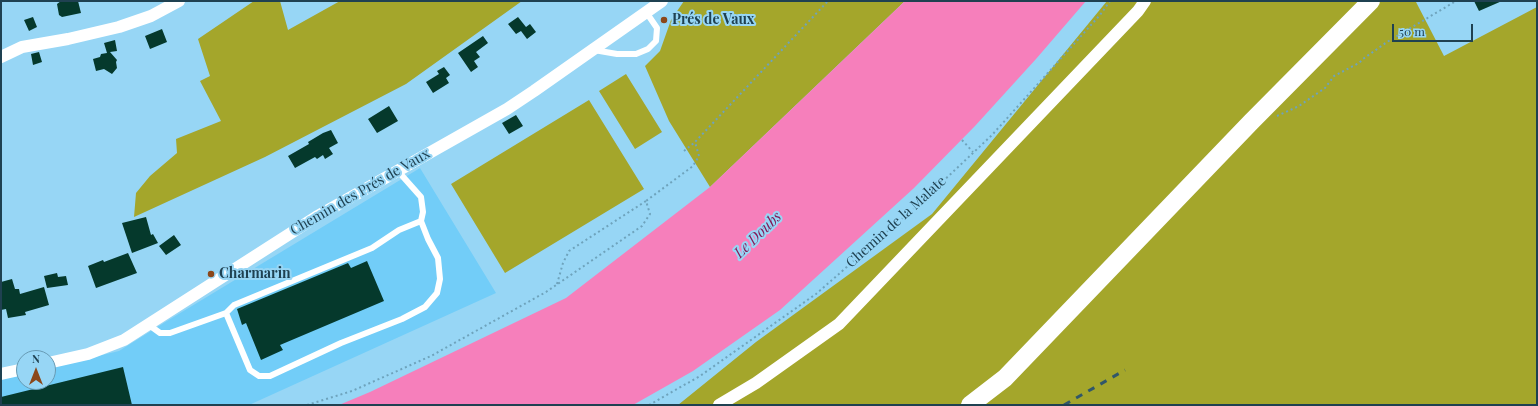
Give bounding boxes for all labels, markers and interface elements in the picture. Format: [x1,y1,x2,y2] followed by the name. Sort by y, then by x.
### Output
[672,12,754,28] place label: Prés de Vaux
[659,15,669,25] marker: Prés de Vaux
[1394,16,1475,42] scale bar
[1399,23,1425,39] text: 50 m
[287,145,433,239] street label: Chemin des Prés de Vaux
[843,173,949,271] street label: Chemin de la Malate
[731,208,785,262] water label: Le Doubs
[219,266,291,282] place label: Charmarin
[206,269,216,279] marker: Charmarin
[16,350,56,390] north arrow
[32,351,40,366] text: N

